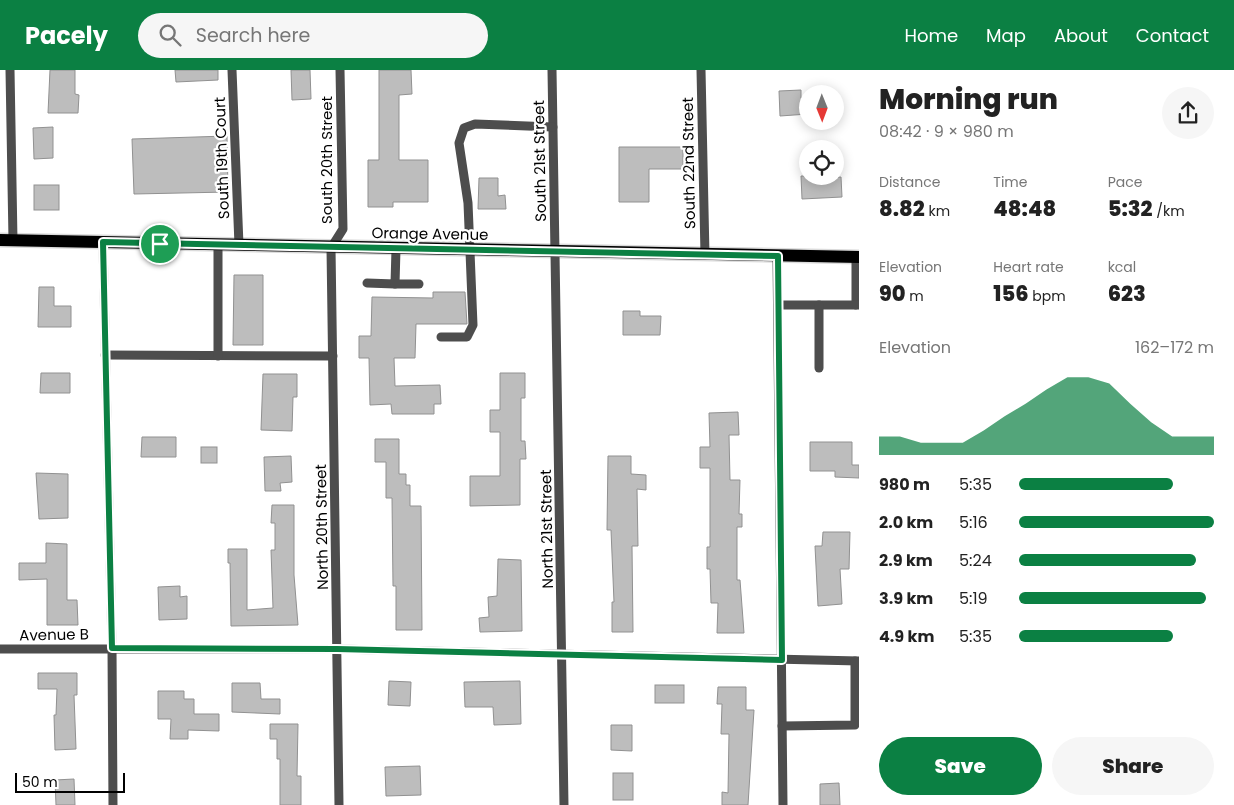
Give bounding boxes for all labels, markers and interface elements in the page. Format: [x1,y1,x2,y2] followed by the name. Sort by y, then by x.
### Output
[138,13,488,58] search box
[25,19,108,52] text: Pacely
[156,21,184,49] icon: search
[196,22,310,49] text: Search here
[904,23,958,48] text: Home
[986,23,1026,48] text: Map
[1054,23,1108,48] text: About
[1136,23,1209,48] text: Contact
[879,80,1058,119] text: Morning run
[799,85,844,130] north arrow
[799,85,844,185] map controls
[1162,87,1214,139] button: share
[316,96,337,224] street label: South 20th Street
[209,97,234,219] street label: South 19th Court
[677,97,700,229] street label: South 22nd Street
[528,100,551,222] street label: South 21st Street
[879,120,1014,143] text: 08:42 · 9 × 980 m
[799,140,844,185] button: locate
[879,172,940,192] text: Distance
[993,172,1027,192] text: Time
[1108,172,1142,192] text: Pace
[879,194,925,223] text: 8.82
[993,194,1056,223] text: 48:48
[1108,194,1153,223] text: 5:32
[925,201,950,221] text: km
[1153,201,1185,221] text: /km
[371,222,489,245] street label: Orange Avenue
[139,223,181,265] pin
[146,230,174,258] icon: arrive
[879,257,942,277] text: Elevation
[993,257,1064,277] text: Heart rate
[1108,257,1136,277] text: kcal
[879,279,906,308] text: 90
[993,279,1029,308] text: 156
[1108,279,1146,308] text: 623
[906,286,924,306] text: m
[1029,286,1066,306] text: bpm
[879,336,951,359] text: Elevation
[1135,336,1214,359] text: 162–172 m
[310,464,333,590] street label: North 20th Street
[535,469,558,589] street label: North 21st Street
[879,473,930,496] text: 980 m
[959,473,992,496] text: 5:35
[879,511,933,534] text: 2.0 km
[959,511,988,534] text: 5:16
[879,549,933,572] text: 2.9 km
[959,549,992,572] text: 5:24
[879,587,933,610] text: 3.9 km
[959,587,988,610] text: 5:19
[19,623,89,646] street label: Avenue B
[879,625,934,648] text: 4.9 km
[959,625,992,648] text: 5:35
[879,737,1042,795] button: Save
[1052,737,1214,795] button: Share
[15,770,125,793] scale bar
[22,772,58,792] text: 50 m

